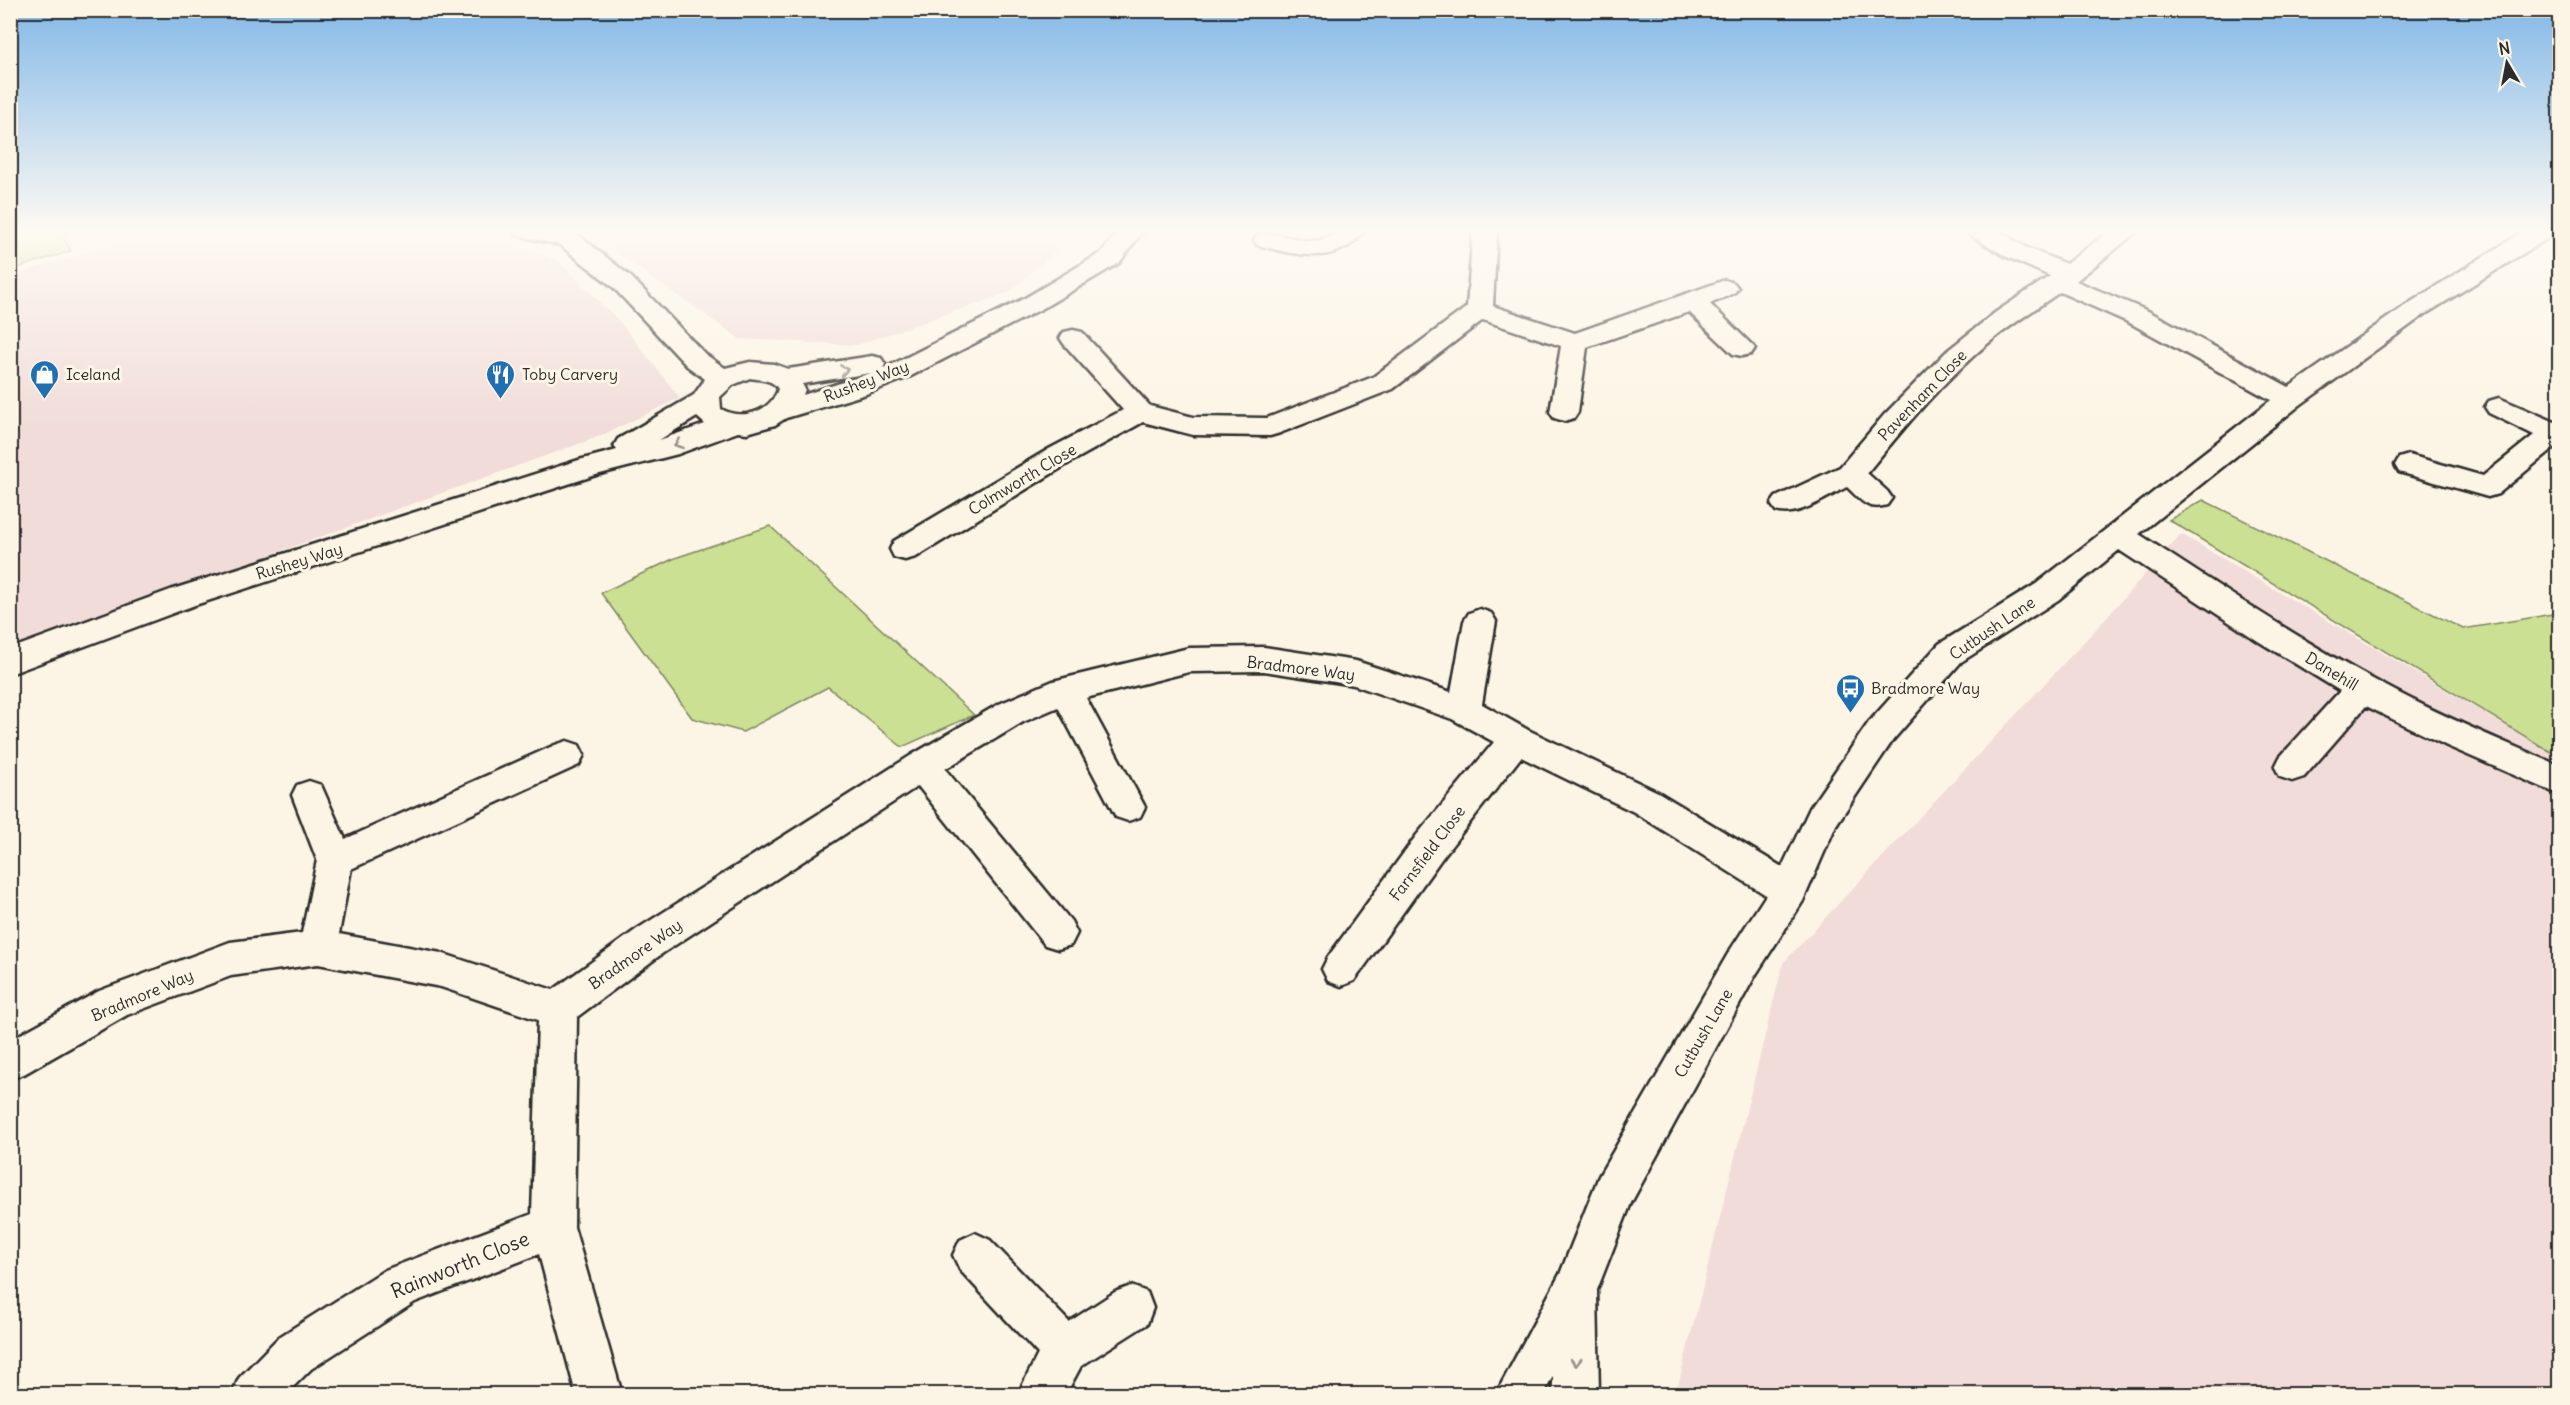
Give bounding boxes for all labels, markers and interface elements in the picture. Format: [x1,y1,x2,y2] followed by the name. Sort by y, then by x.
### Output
[2477,33,2537,93] north arrow
[2497,37,2512,59] text: N
[1873,345,1971,445] street label: Pavenham Close
[821,356,911,406] street label: Rushey Way
[29,358,61,400] shop icon: Iceland
[485,358,517,400] restaurant icon: Toby Carvery
[66,364,120,384] place label: Iceland
[522,364,618,384] place label: Toby Carvery
[839,364,848,376] one-way arrow
[674,436,684,449] one-way arrow
[964,439,1080,519] street label: Colmworth Close
[253,538,345,584] street label: Rushey Way
[1945,592,2039,664] street label: Cutbush Lane
[2302,647,2362,695] street label: Danehill
[1246,651,1356,685] street label: Bradmore Way
[1834,672,1866,714] bus stop icon: Bradmore Way
[1871,678,1980,698] place label: Bradmore Way
[1385,802,1469,904] street label: Farnsfield Close
[585,915,685,993] street label: Bradmore Way
[88,965,196,1025] street label: Bradmore Way
[1670,985,1736,1081] street label: Cutbush Lane
[387,1225,533,1304] street label: Rainworth Close
[1570,1358,1582,1367] one-way arrow

